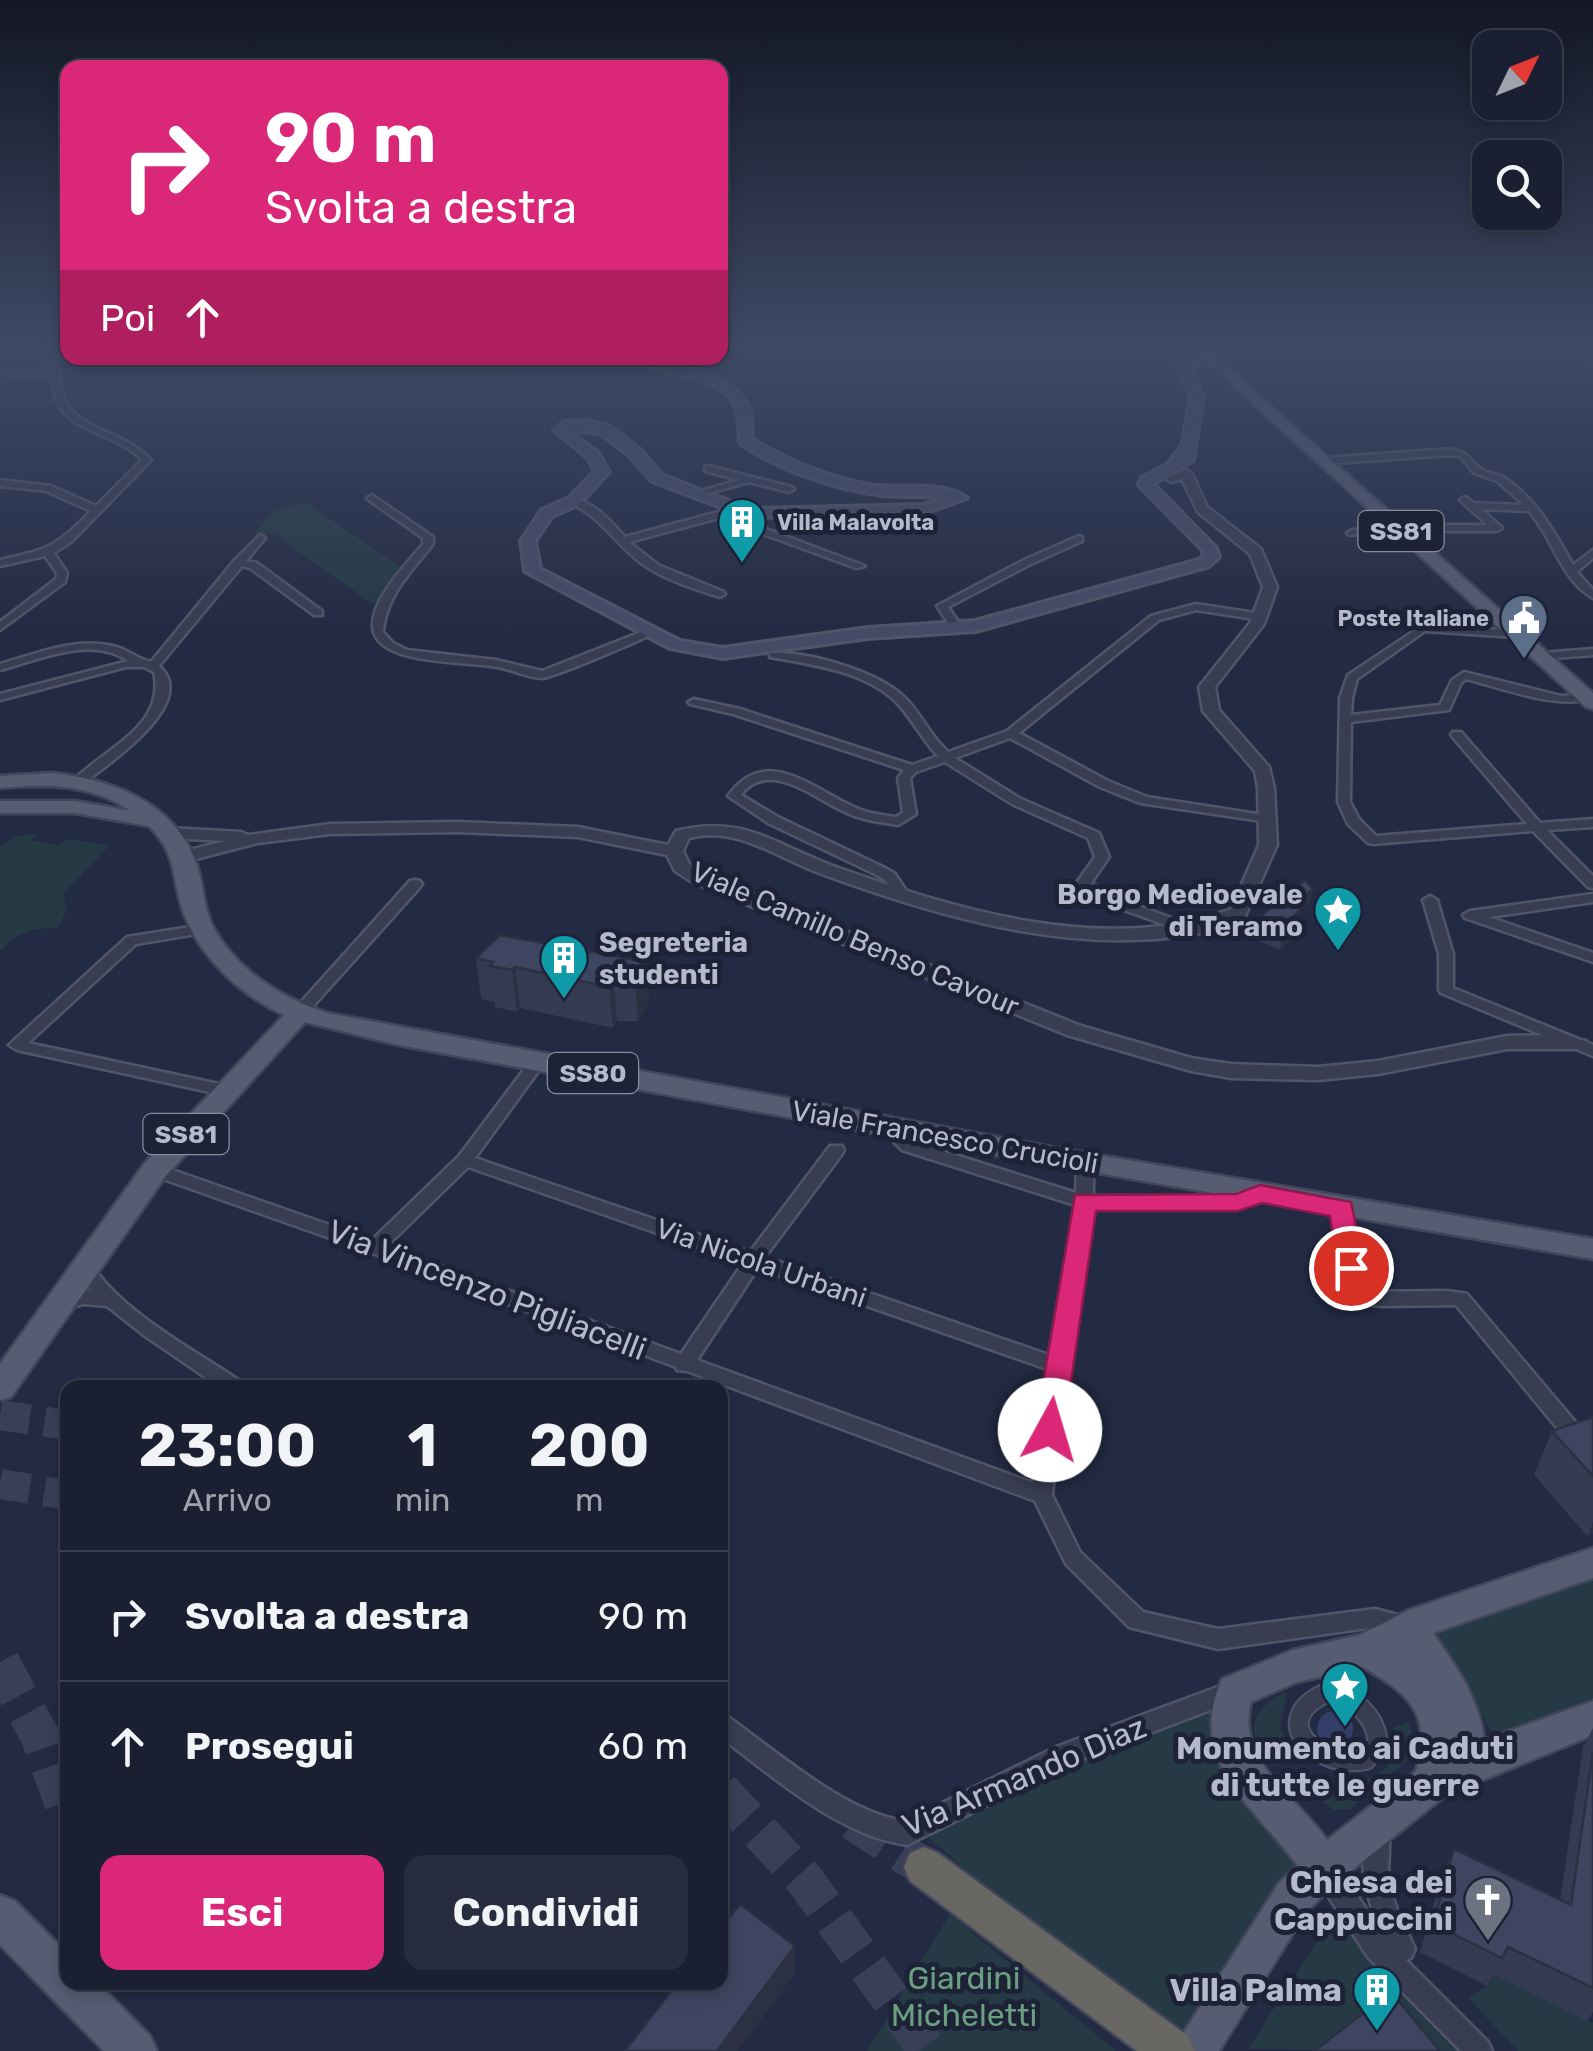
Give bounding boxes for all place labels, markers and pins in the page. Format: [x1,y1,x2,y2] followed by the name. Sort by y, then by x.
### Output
[716,496,768,564] building icon: Villa Malavolta
[777,509,934,536] place label: Villa Malavolta
[1498,592,1550,660] public building icon: Poste Italiane
[1338,605,1489,632] place label: Poste Italiane
[1057,878,1303,943] place label: Borgo Medioevale di Teramo
[1312,884,1364,952] place icon: Borgo Medioevale di Teramo
[599,926,748,991] place label: Segreteria studenti
[538,932,590,1000] building icon: Segreteria studenti
[1309,1226,1394,1311] pin
[1319,1660,1371,1728] place icon: Monumento ai Caduti di tutte le guerre
[1176,1729,1514,1804] place label: Monumento ai Caduti di tutte le guerre
[1274,1863,1453,1938] place label: Chiesa dei Cappuccini
[1462,1874,1514,1942] church icon: Chiesa dei Cappuccini
[1351,1964,1403,2032] building icon: Villa Palma
[1170,1971,1342,2009] place label: Villa Palma

